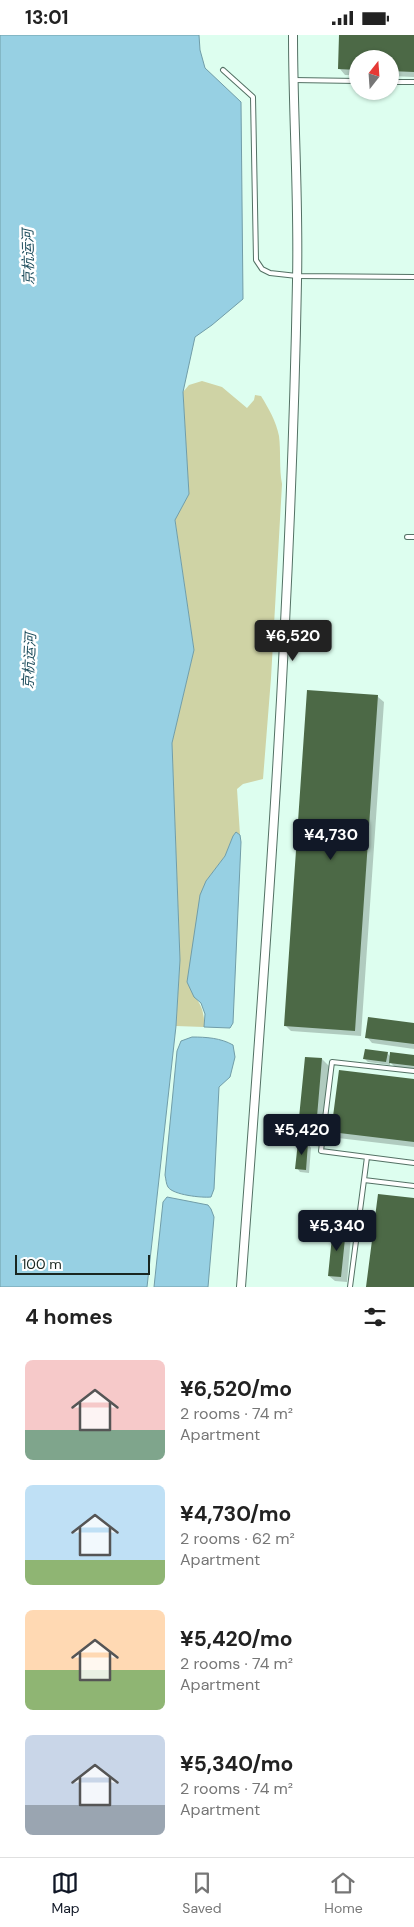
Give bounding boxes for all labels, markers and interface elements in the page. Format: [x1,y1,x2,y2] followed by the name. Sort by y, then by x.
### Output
[25,5,69,30] text: 13:01
[349,50,399,100] north arrow
[349,50,399,100] map controls
[18,226,37,285] water label: 京杭运河
[252,619,334,662] pin: ¥6,520
[266,625,320,646] text: ¥6,520
[19,630,40,689] water label: 京杭运河
[290,819,372,861] pin: ¥4,730
[304,824,358,845] text: ¥4,730
[261,1113,343,1156] pin: ¥5,420
[274,1119,330,1140] text: ¥5,420
[296,1209,378,1252] pin: ¥5,340
[309,1215,365,1236] text: ¥5,340
[15,1252,150,1275] scale bar
[22,1255,62,1273] text: 100 m
[25,1303,113,1331] text: 4 homes
[361,1303,389,1331] icon: filters
[180,1375,292,1403] text: ¥6,520/mo
[65,1380,125,1440] icon: home
[180,1403,293,1424] text: 2 rooms · 74 m²
[180,1424,260,1445] text: Apartment
[180,1500,291,1528] text: ¥4,730/mo
[65,1505,125,1565] icon: home
[180,1528,295,1549] text: 2 rooms · 62 m²
[180,1549,260,1570] text: Apartment
[180,1625,293,1653] text: ¥5,420/mo
[65,1630,125,1690] icon: home
[180,1653,293,1674] text: 2 rooms · 74 m²
[180,1674,260,1695] text: Apartment
[180,1750,293,1778] text: ¥5,340/mo
[65,1755,125,1815] icon: home
[180,1778,293,1799] text: 2 rooms · 74 m²
[180,1799,260,1820] text: Apartment
[51,1869,80,1917] tab: Map
[182,1869,222,1917] tab: Saved
[324,1869,363,1917] tab: Home

